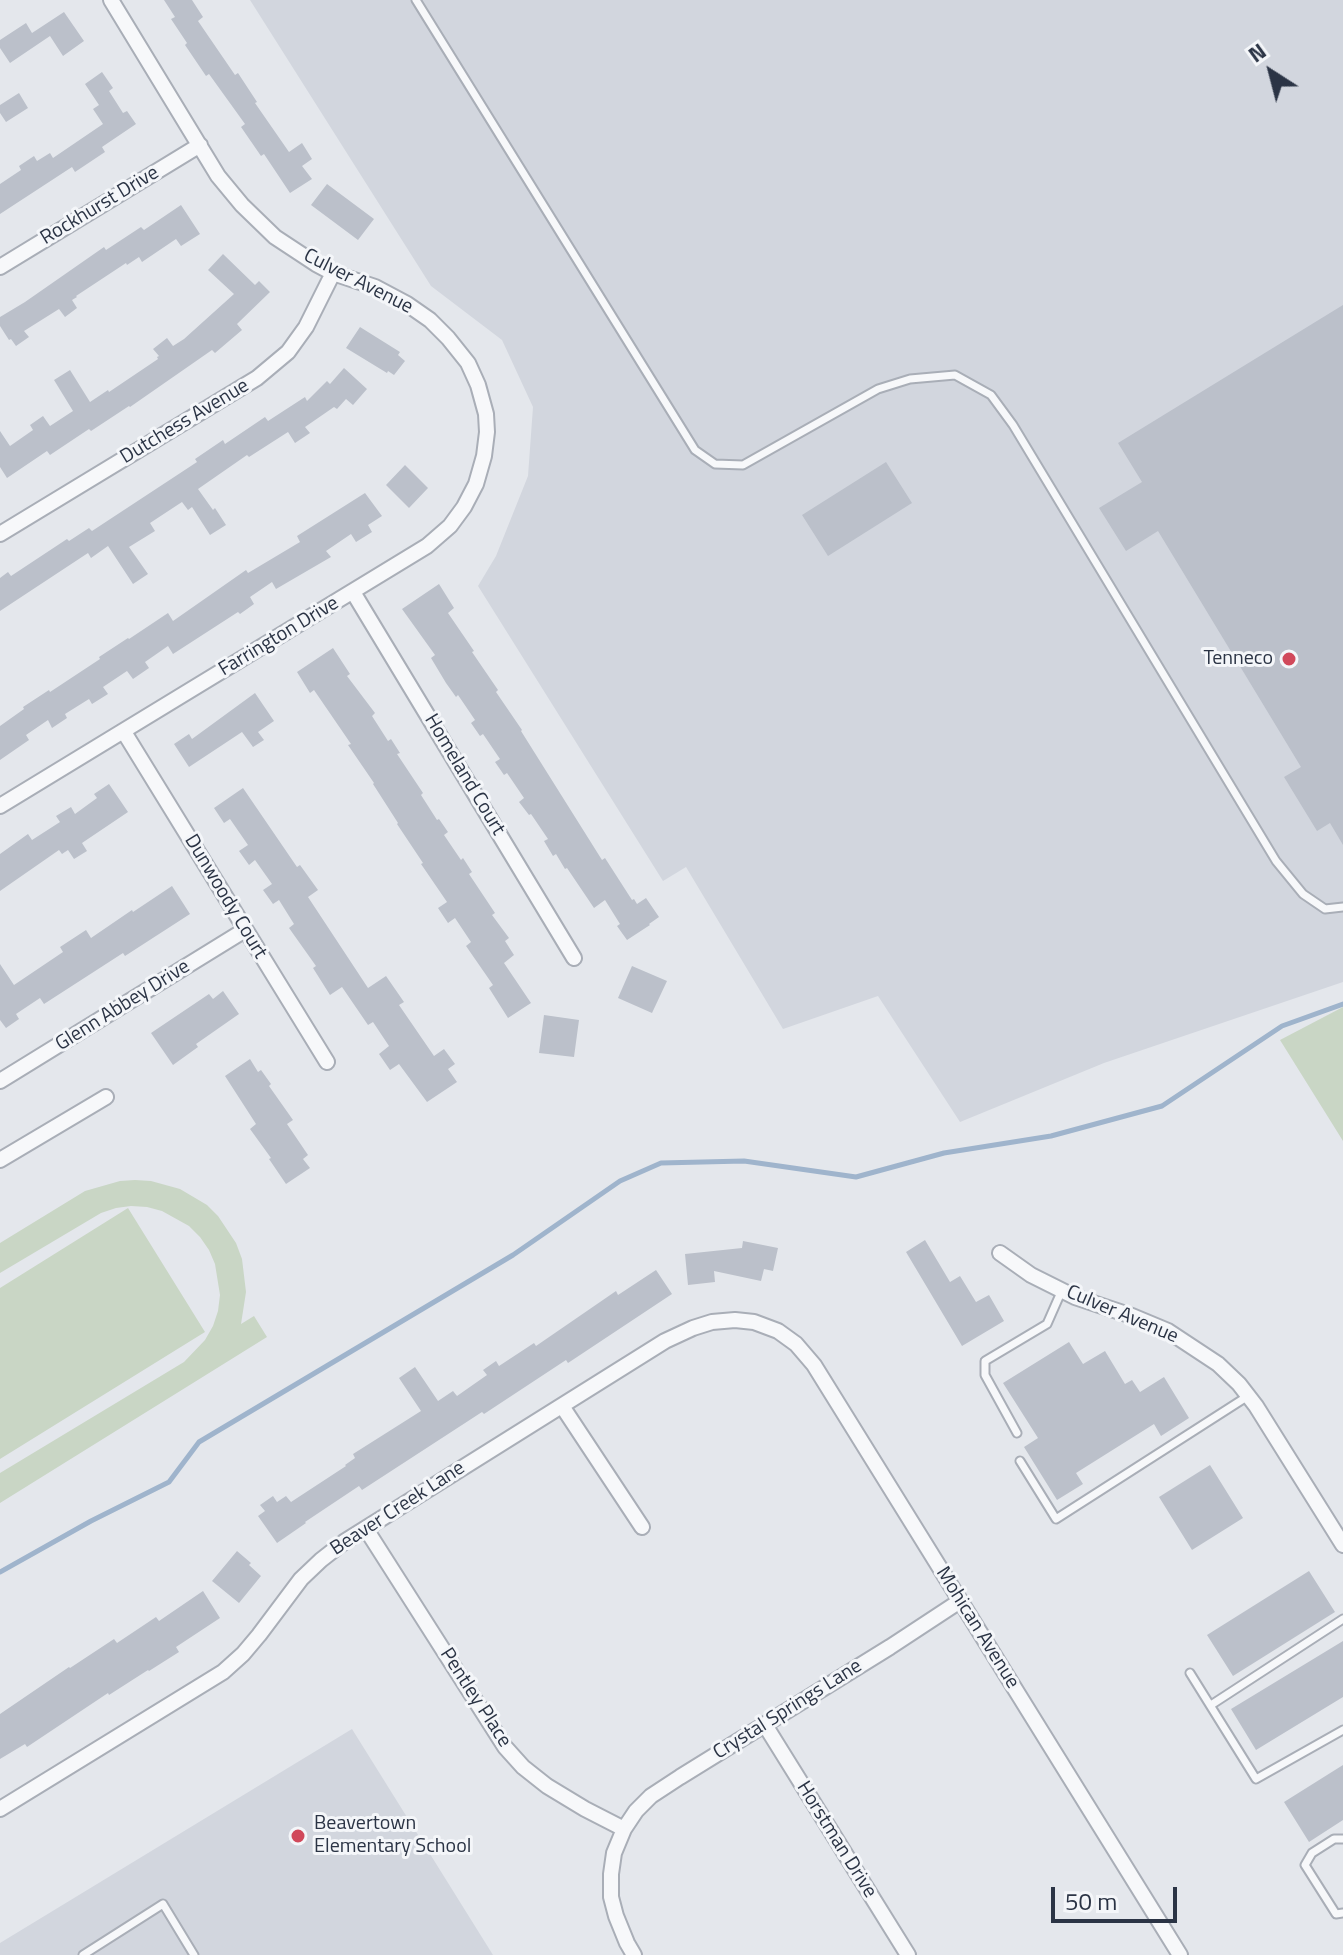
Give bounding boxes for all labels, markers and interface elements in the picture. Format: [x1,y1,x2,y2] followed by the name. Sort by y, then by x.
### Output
[1231,32,1311,112] north arrow
[1241,34,1273,71] text: N
[37,161,163,251] street label: Rockhurst Drive
[299,244,417,320] street label: Culver Avenue
[116,374,254,470] street label: Dutchess Avenue
[215,592,343,682] street label: Farrington Drive
[1203,647,1273,671] place label: Tenneco
[1280,650,1298,668] marker: Tenneco
[418,710,510,840] street label: Homeland Court
[178,830,272,964] street label: Dunwoody Court
[52,955,194,1057] street label: Glenn Abbey Drive
[1062,1281,1182,1349] street label: Culver Avenue
[326,1457,470,1561] street label: Beaver Creek Lane
[930,1563,1024,1693] street label: Mohican Avenue
[434,1644,516,1752] street label: Pentley Place
[709,1655,867,1765] street label: Crystal Springs Lane
[791,1777,881,1903] street label: Horstman Drive
[314,1812,471,1859] place label: Beavertown Elementary School
[289,1827,307,1845] marker: Beavertown Elementary School
[1055,1871,1181,1921] scale bar
[1065,1883,1117,1919] text: 50 m

